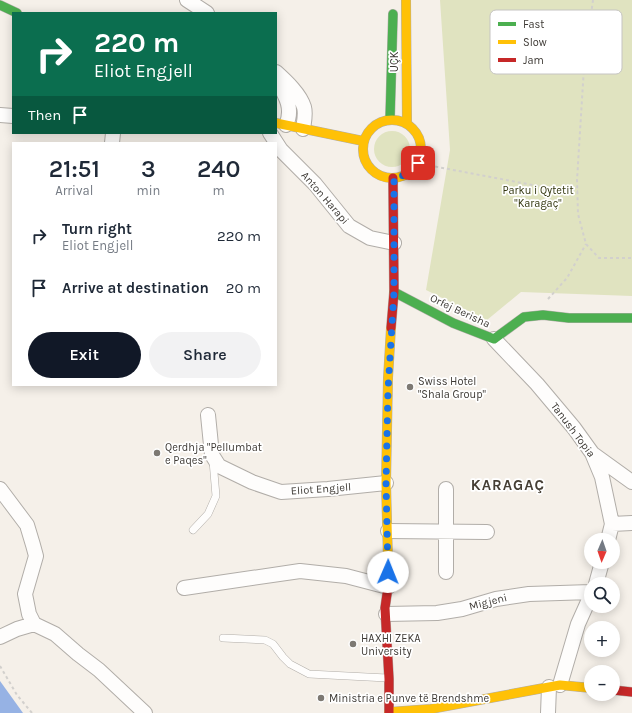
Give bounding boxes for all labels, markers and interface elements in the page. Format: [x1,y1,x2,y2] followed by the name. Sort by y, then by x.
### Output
[490,10,622,74] legend
[523,18,544,31] text: Fast
[94,26,179,59] text: 220 m
[28,28,80,80] icon: right
[523,36,547,49] text: Slow
[388,51,401,72] street label: UÇK
[523,54,544,67] text: Jam
[94,60,193,82] text: Eliot Engjell
[69,104,91,126] icon: arrive
[28,106,61,124] text: Then
[401,146,435,180] pin
[407,152,429,174] icon: arrive
[49,155,100,183] text: 21:51
[141,155,156,183] text: 3
[197,155,240,183] text: 240
[299,169,351,227] street label: Anton Harapi
[55,183,93,198] text: Arrival
[136,183,160,198] text: min
[213,183,225,198] text: m
[502,184,574,210] park label: Parku i Qytetit "Karagaç"
[62,220,132,238] text: Turn right
[28,225,50,247] icon: right
[217,227,261,245] text: 220 m
[62,238,133,253] text: Eliot Engjell
[28,277,50,299] icon: arrive
[62,279,209,297] text: Arrive at destination
[226,279,261,297] text: 20 m
[428,291,492,331] street label: Orfej Berisha
[28,332,141,378] button: Exit
[149,332,261,378] button: Share
[418,375,487,401] place label: Swiss Hotel "Shala Group"
[405,382,415,392] marker: Swiss Hotel "Shala Group"
[548,400,598,460] street label: Tanush Topia
[165,441,262,467] place label: Qerdhja "Pellumbat e Paqes"
[152,448,162,458] marker: Qerdhja "Pellumbat e Paqes"
[471,476,545,494] district label: KARAGAÇ
[290,480,352,498] street label: Eliot Engjell
[584,533,620,569] north arrow
[584,533,620,701] map controls
[367,551,409,593] position arrow
[584,577,620,613] button: search
[468,591,508,613] street label: Migjeni
[584,621,620,657] button: +
[361,632,421,658] place label: HAXHI ZEKA University
[348,639,358,649] marker: HAXHI ZEKA University
[584,665,620,701] button: −
[329,692,490,705] place label: Ministria e Punve të Brendshme
[316,693,326,703] marker: Ministria e Punve të Brendshme

